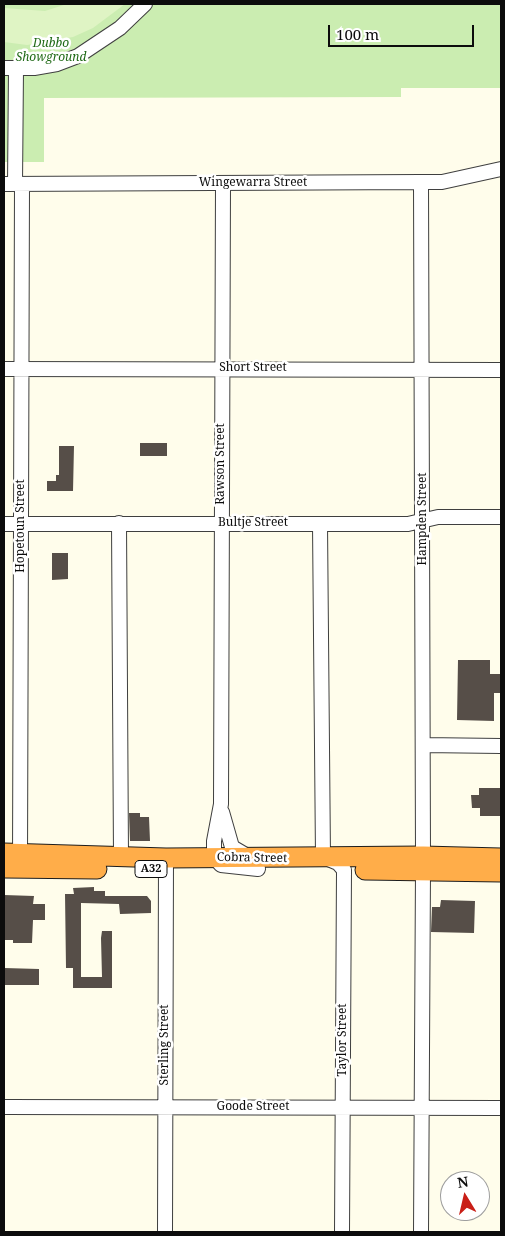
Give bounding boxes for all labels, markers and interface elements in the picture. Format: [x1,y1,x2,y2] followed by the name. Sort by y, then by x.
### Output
[330,15,476,47] scale bar
[336,24,379,44] text: 100 m
[16,37,86,65] park label: Dubbo Showground
[199,176,307,190] street label: Wingewarra Street
[219,361,287,375] street label: Short Street
[214,423,228,505] street label: Rawson Street
[416,472,430,566] street label: Hampden Street
[14,479,28,573] street label: Hopetoun Street
[218,516,288,530] street label: Bultje Street
[217,850,287,866] street label: Cobra Street
[135,861,167,878] road number: A32
[336,1003,350,1077] street label: Taylor Street
[158,1004,172,1086] street label: Sterling Street
[217,1100,289,1114] street label: Goode Street
[440,1171,490,1221] north arrow
[456,1171,470,1192] text: N

